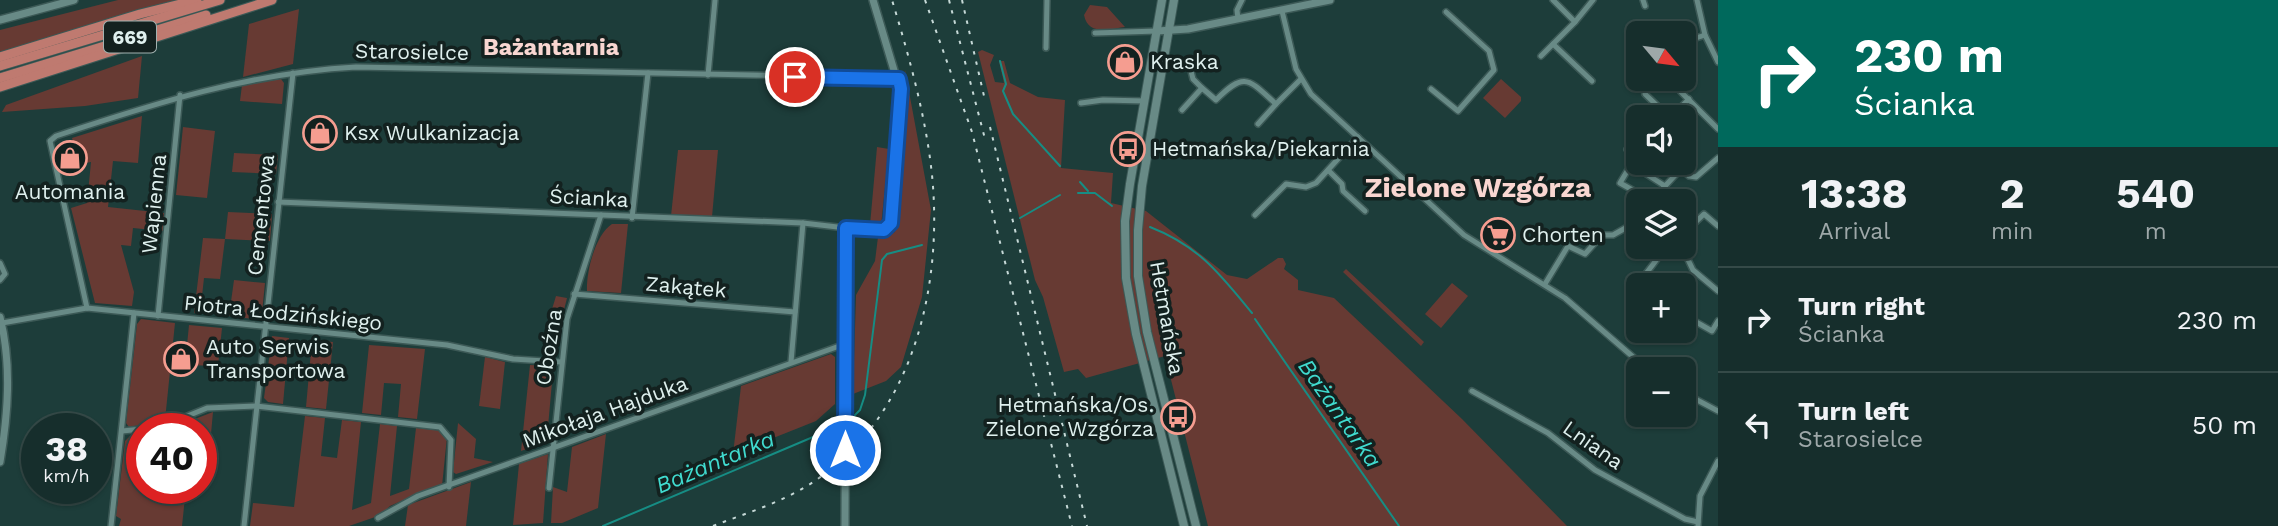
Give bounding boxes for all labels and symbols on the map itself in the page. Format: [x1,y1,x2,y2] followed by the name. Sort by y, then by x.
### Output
[1626,21,1696,91] north arrow
[104,22,156,52] road number: 669
[483,34,620,61] district label: Bażantarnia
[355,38,469,65] street label: Starosielce
[1106,43,1144,81] shop icon: Kraska
[765,47,825,107] pin
[1150,49,1219,74] place label: Kraska
[301,114,339,152] shop icon: Ksx Wulkanizacja
[344,120,519,145] place label: Ksx Wulkanizacja
[1109,130,1147,168] bus stop icon: Hetmańska/Piekarnia
[1152,136,1370,161] place label: Hetmańska/Piekarnia
[51,139,89,177] shop icon: Automania
[136,153,171,255] street label: Wapienna
[242,153,279,277] street label: Cementowa
[1365,171,1592,204] district label: Zielone Wzgórza
[15,179,125,204] place label: Automania
[549,183,629,212] street label: Ścianka
[1479,216,1517,254] supermarket icon: Chorten
[1522,222,1604,247] place label: Chorten
[1145,259,1190,377] street label: Hetmańska
[645,271,728,302] street label: Zakątek
[183,290,383,335] street label: Piotra Łodzińskiego
[530,307,567,387] street label: Oboźna
[206,334,346,383] place label: Auto Serwis Transportowa
[162,340,200,378] shop icon: Auto Serwis Transportowa
[1292,354,1387,473] water label: Bażantarka
[519,370,691,453] street label: Mikołaja Hajduka
[986,392,1154,441] place label: Hetmańska/Os. Zielone Wzgórza
[1159,398,1197,436] bus stop icon: Hetmańska/Os. Zielone Wzgórza
[126,413,217,504] speed limit sign: 40
[808,413,882,487] position arrow
[1558,415,1628,474] street label: Lniana
[652,425,779,500] water label: Bażantarka

